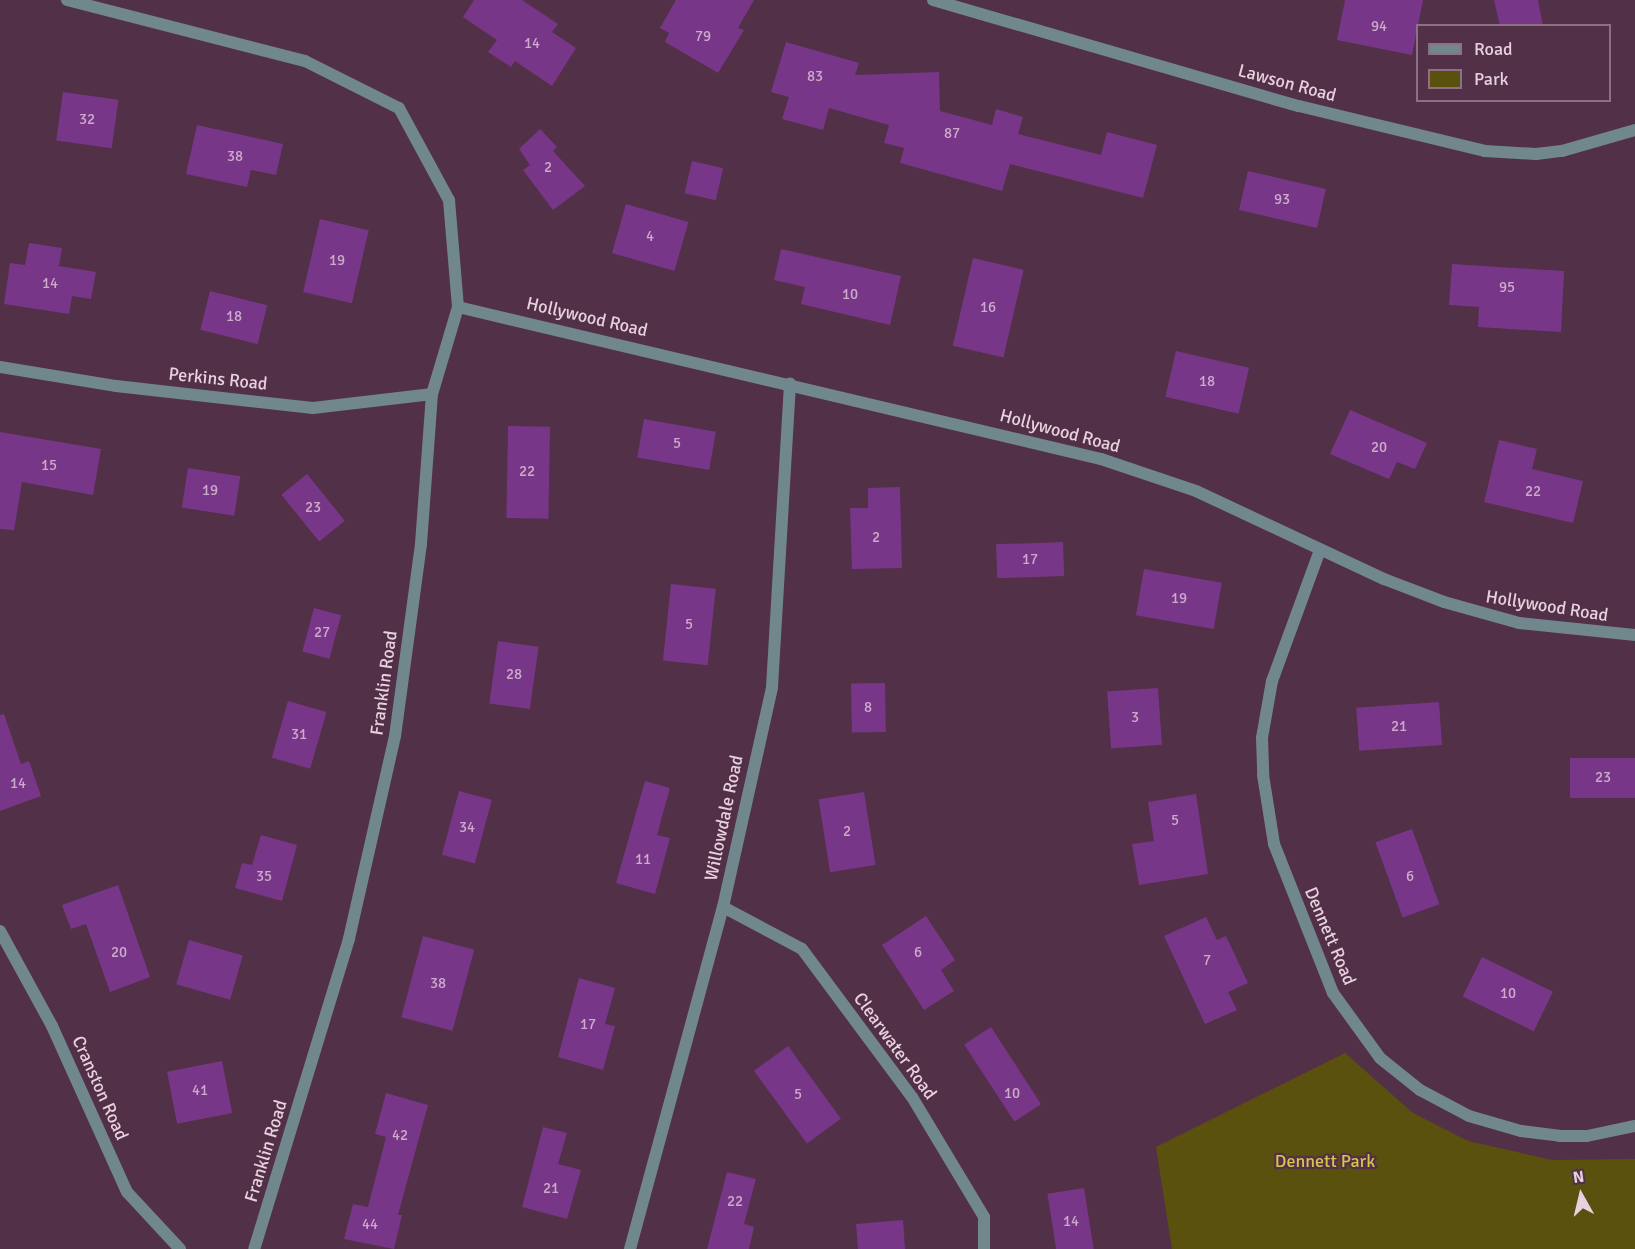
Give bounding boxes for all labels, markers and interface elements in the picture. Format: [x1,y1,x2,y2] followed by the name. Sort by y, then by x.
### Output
[1371,18,1387,36] house number: 94
[1416,24,1611,102] legend
[695,28,711,46] house number: 79
[524,35,540,53] house number: 14
[1474,38,1513,60] text: Road
[1236,60,1338,106] street label: Lawson Road
[807,68,823,86] house number: 83
[1474,68,1509,90] text: Park
[79,111,95,129] house number: 32
[944,125,960,143] house number: 87
[227,148,243,166] house number: 38
[544,159,552,177] house number: 2
[1274,191,1290,209] house number: 93
[646,228,654,246] house number: 4
[329,252,345,270] house number: 19
[42,275,58,293] house number: 14
[1499,279,1515,297] house number: 95
[842,286,858,304] house number: 10
[524,293,650,341] street label: Hollywood Road
[980,299,996,317] house number: 16
[226,308,242,326] house number: 18
[167,363,269,395] street label: Perkins Road
[1199,373,1215,391] house number: 18
[998,405,1122,457] street label: Hollywood Road
[673,435,681,453] house number: 5
[1371,439,1387,457] house number: 20
[41,457,57,475] house number: 15
[519,463,535,481] house number: 22
[202,482,218,500] house number: 19
[1525,483,1541,501] house number: 22
[305,499,321,517] house number: 23
[872,529,880,547] house number: 2
[1022,551,1038,569] house number: 17
[1484,586,1610,626] street label: Hollywood Road
[1171,590,1187,608] house number: 19
[685,616,693,634] house number: 5
[314,624,330,642] house number: 27
[366,629,402,737] street label: Franklin Road
[506,666,522,684] house number: 28
[864,699,872,717] house number: 8
[1131,709,1139,727] house number: 3
[1391,718,1407,736] house number: 21
[291,726,307,744] house number: 31
[700,753,748,883] street label: Willowdale Road
[1595,769,1611,787] house number: 23
[10,775,26,793] house number: 14
[1171,812,1179,830] house number: 5
[459,819,475,837] house number: 34
[843,823,851,841] house number: 2
[635,851,651,869] house number: 11
[256,868,272,886] house number: 35
[1406,868,1414,886] house number: 6
[1300,884,1360,988] street label: Dennett Road
[111,944,127,962] house number: 20
[914,944,922,962] house number: 6
[1203,952,1211,970] house number: 7
[430,975,446,993] house number: 38
[1500,985,1516,1003] house number: 10
[849,988,941,1104] street label: Clearwater Road
[580,1016,596,1034] house number: 17
[67,1032,133,1144] street label: Cranston Road
[192,1082,208,1100] house number: 41
[1004,1085,1020,1103] house number: 10
[794,1086,802,1104] house number: 5
[240,1097,292,1205] street label: Franklin Road
[392,1127,408,1145] house number: 42
[1275,1150,1375,1172] park label: Dennett Park
[1551,1165,1611,1225] north arrow
[1572,1166,1585,1188] text: N
[543,1180,559,1198] house number: 21
[727,1193,743,1211] house number: 22
[1063,1213,1079,1231] house number: 14
[362,1216,378,1234] house number: 44

